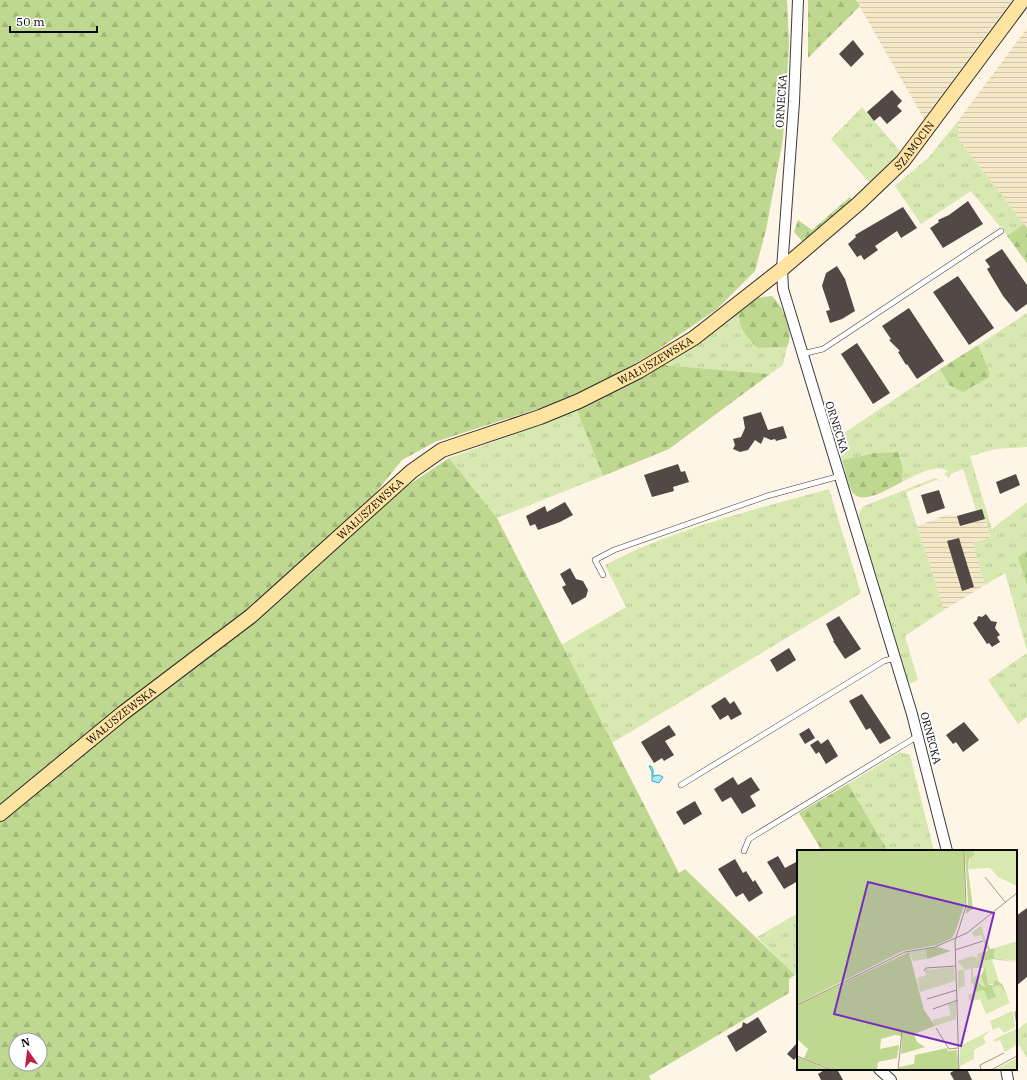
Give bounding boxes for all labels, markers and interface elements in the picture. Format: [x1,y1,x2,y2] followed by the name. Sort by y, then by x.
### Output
[10,8,97,34] scale bar
[16,14,45,29] text: 50 m
[772,73,790,128] street label: ORNECKA
[891,118,938,173] street label: SZAMOCIN
[615,333,696,388] street label: WAŁUSZEWSKA
[822,399,852,455] street label: ORNECKA
[334,475,407,542] street label: WAŁUSZEWSKA
[83,683,159,747] street label: WAŁUSZEWSKA
[917,710,945,766] street label: ORNECKA
[797,850,1017,1070] inset map
[8,1032,48,1072] north arrow
[20,1034,32,1050] text: N

